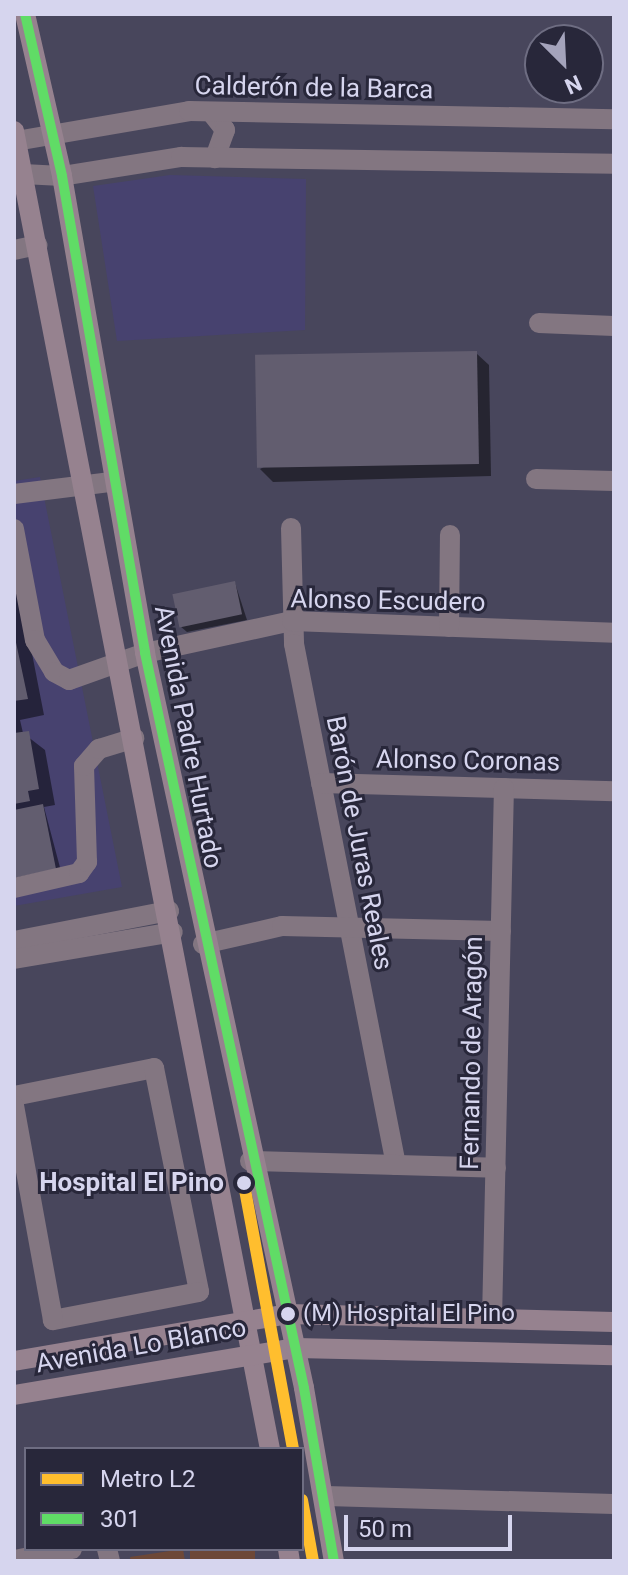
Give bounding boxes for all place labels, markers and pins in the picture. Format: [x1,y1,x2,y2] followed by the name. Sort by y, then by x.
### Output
[39,1167,224,1199] place label: Hospital El Pino
[231,1170,257,1196] marker: Hospital El Pino
[303,1300,515,1328] place label: (M) Hospital El Pino
[280,1306,296,1322] marker: (M) Hospital El Pino

